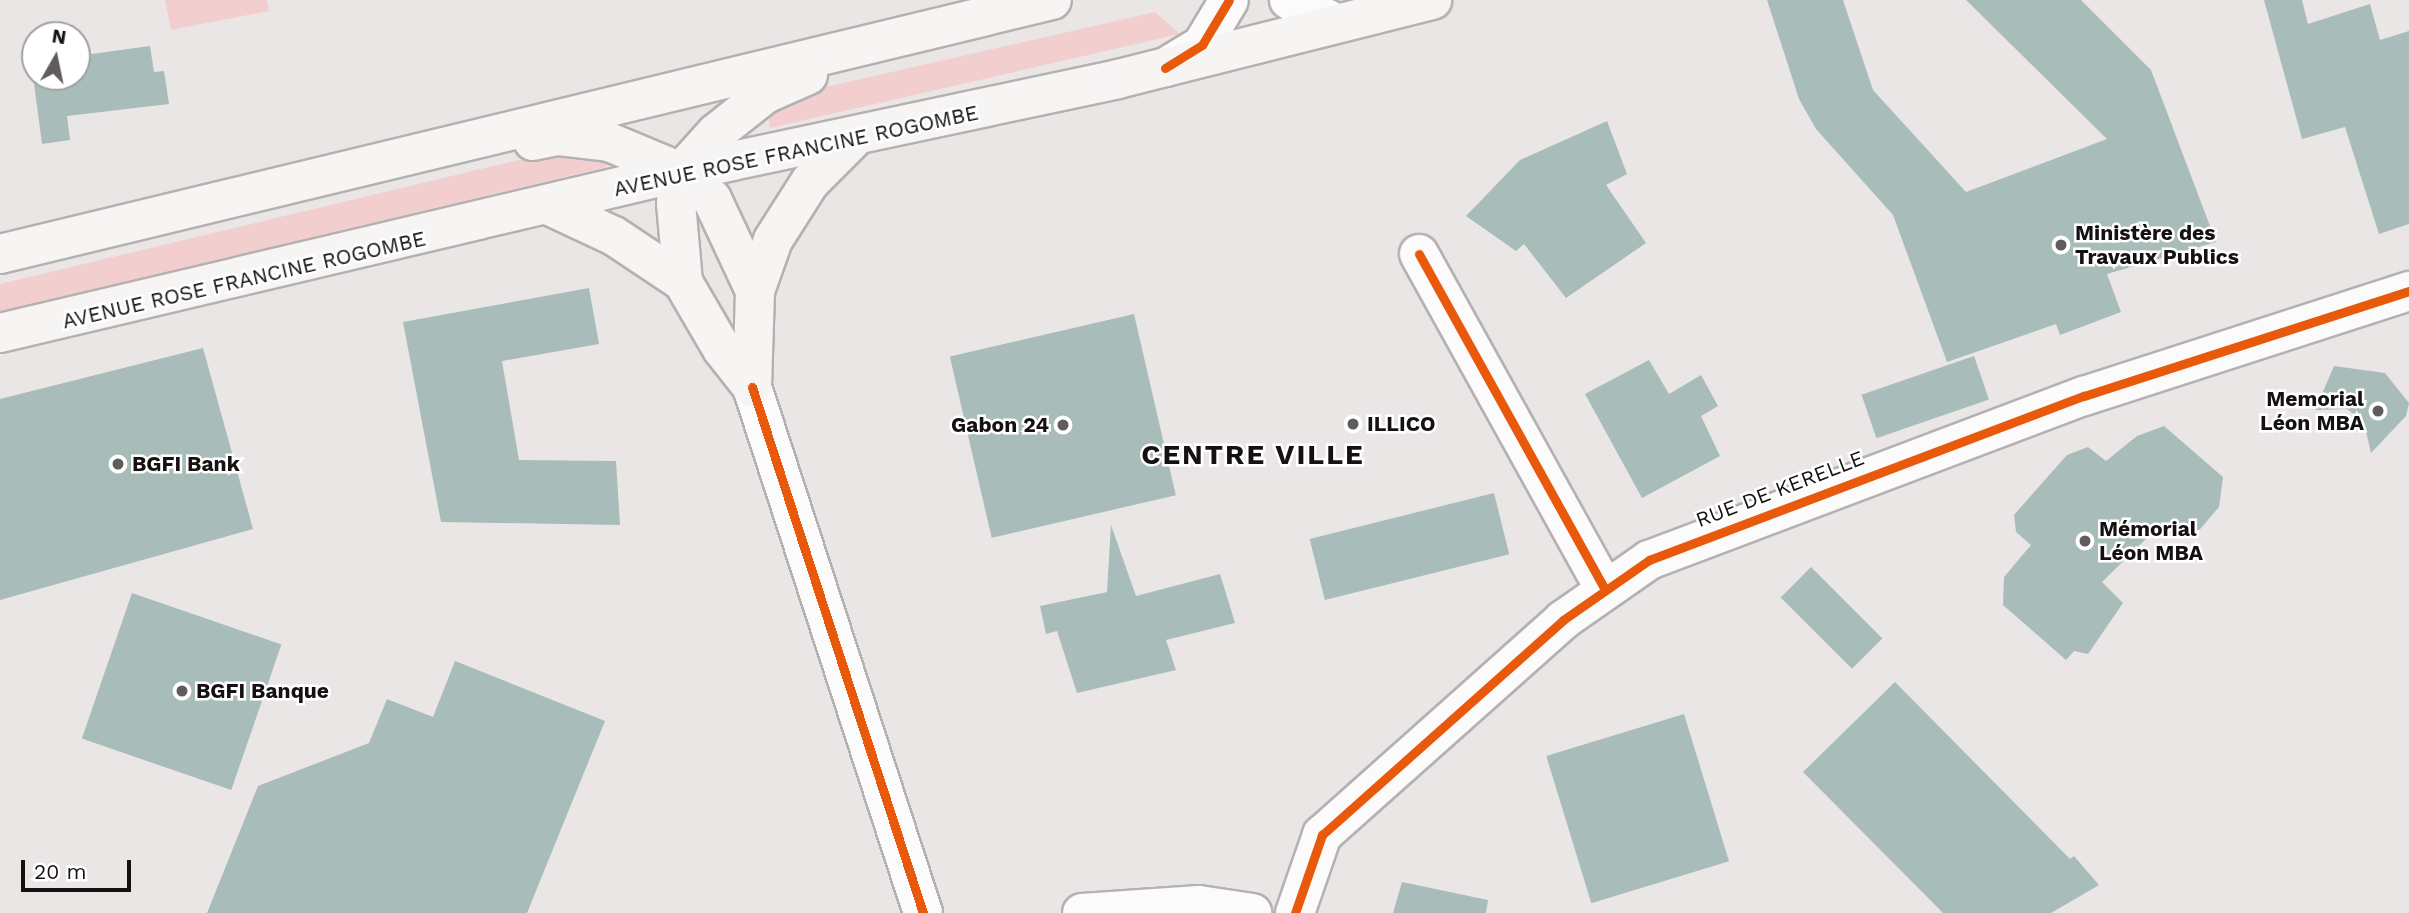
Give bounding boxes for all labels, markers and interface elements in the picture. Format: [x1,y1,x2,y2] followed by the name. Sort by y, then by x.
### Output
[21,21,91,91] north arrow
[50,24,68,49] text: N
[611,100,981,202] street label: AVENUE ROSE FRANCINE ROGOMBE
[2075,220,2239,270] place label: Ministère des Travaux Publics
[60,226,428,334] street label: AVENUE ROSE FRANCINE ROGOMBE
[2053,237,2069,253] marker: Ministère des Travaux Publics
[2260,386,2364,436] place label: Memorial Léon MBA
[2370,403,2386,419] marker: Memorial Léon MBA
[1367,411,1435,437] place label: ILLICO
[951,412,1049,438] place label: Gabon 24
[1345,416,1361,432] marker: ILLICO
[1055,417,1071,433] marker: Gabon 24
[1142,438,1364,472] district label: CENTRE VILLE
[1692,445,1868,533] street label: RUE DE KERELLE
[132,451,240,477] place label: BGFI Bank
[110,456,126,472] marker: BGFI Bank
[2099,516,2203,566] place label: Mémorial Léon MBA
[2077,533,2093,549] marker: Mémorial Léon MBA
[196,678,329,704] place label: BGFI Banque
[174,683,190,699] marker: BGFI Banque
[24,846,135,890] scale bar
[34,859,86,884] text: 20 m

